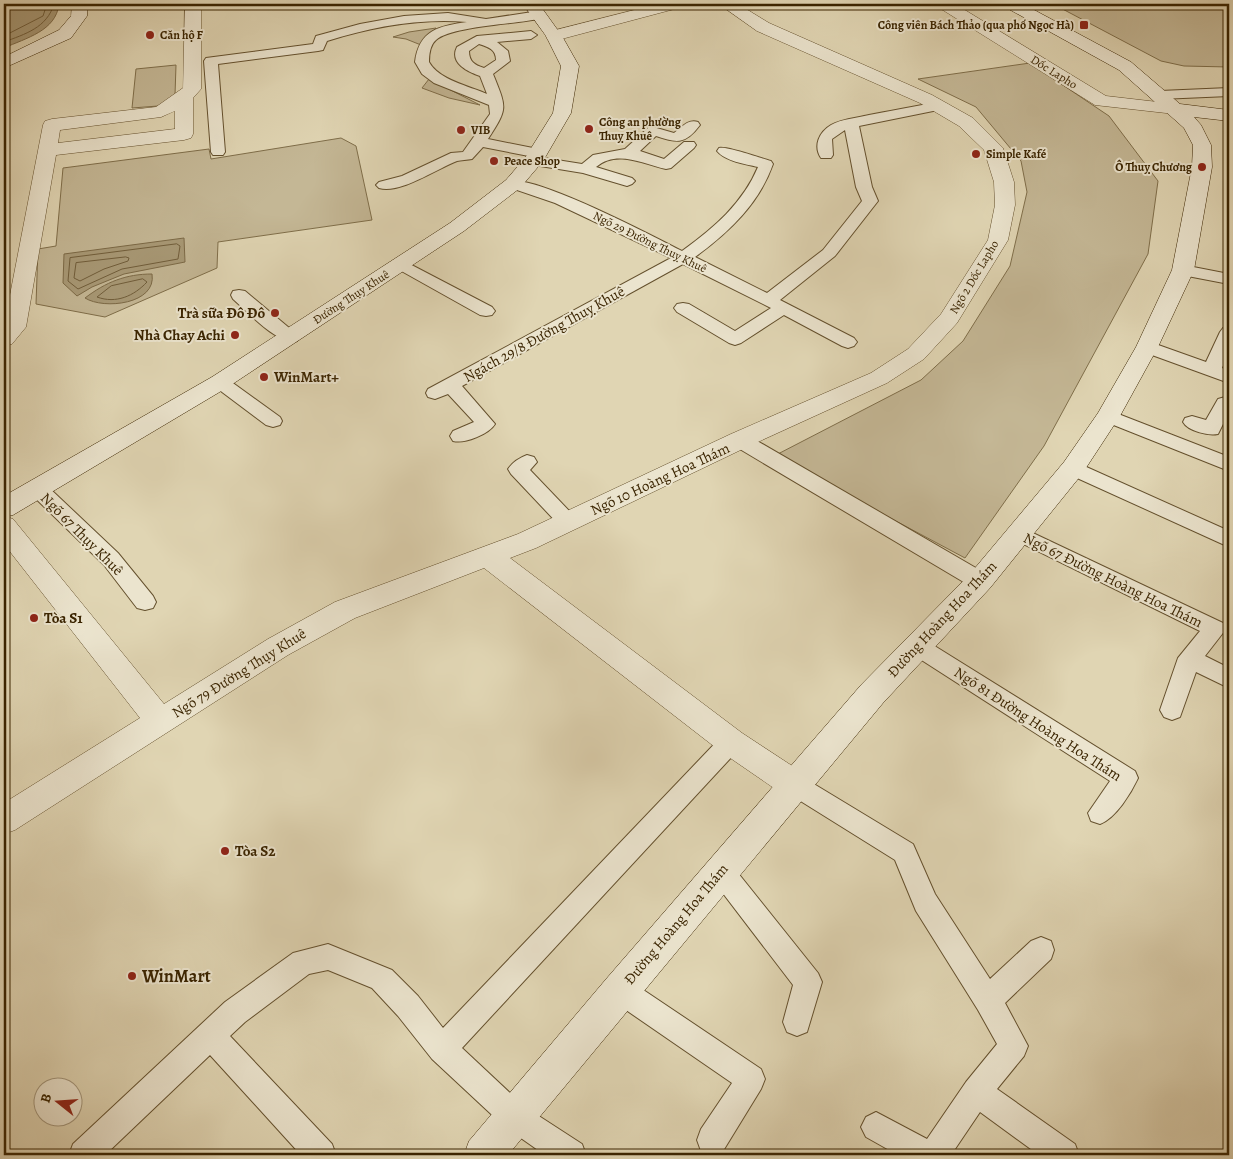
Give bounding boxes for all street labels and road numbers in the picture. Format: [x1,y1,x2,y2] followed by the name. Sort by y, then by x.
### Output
[1028,51,1080,93] street label: Dốc Lapho
[591,208,709,276] street label: Ngõ 29 Đường Thuỵ Khuê
[946,237,1002,317] street label: Ngõ 2 Dốc Lapho
[310,266,392,328] street label: Đường Thụy Khuê
[460,281,629,387] street label: Ngách 29/8 Đường Thuỵ Khuê
[587,438,733,520] street label: Ngõ 10 Hoàng Hoa Thám
[36,488,128,580] street label: Ngõ 67 Thụy Khuê
[1020,528,1206,632] street label: Ngõ 67 Đường Hoàng Hoa Thám
[883,556,1002,682] street label: Đường Hoàng Hoa Thám
[168,623,310,723] street label: Ngõ 79 Đường Thụy Khuê
[950,662,1126,786] street label: Ngõ 81 Đường Hoàng Hoa Thám
[619,859,733,989] street label: Đường Hoàng Hoa Thám

